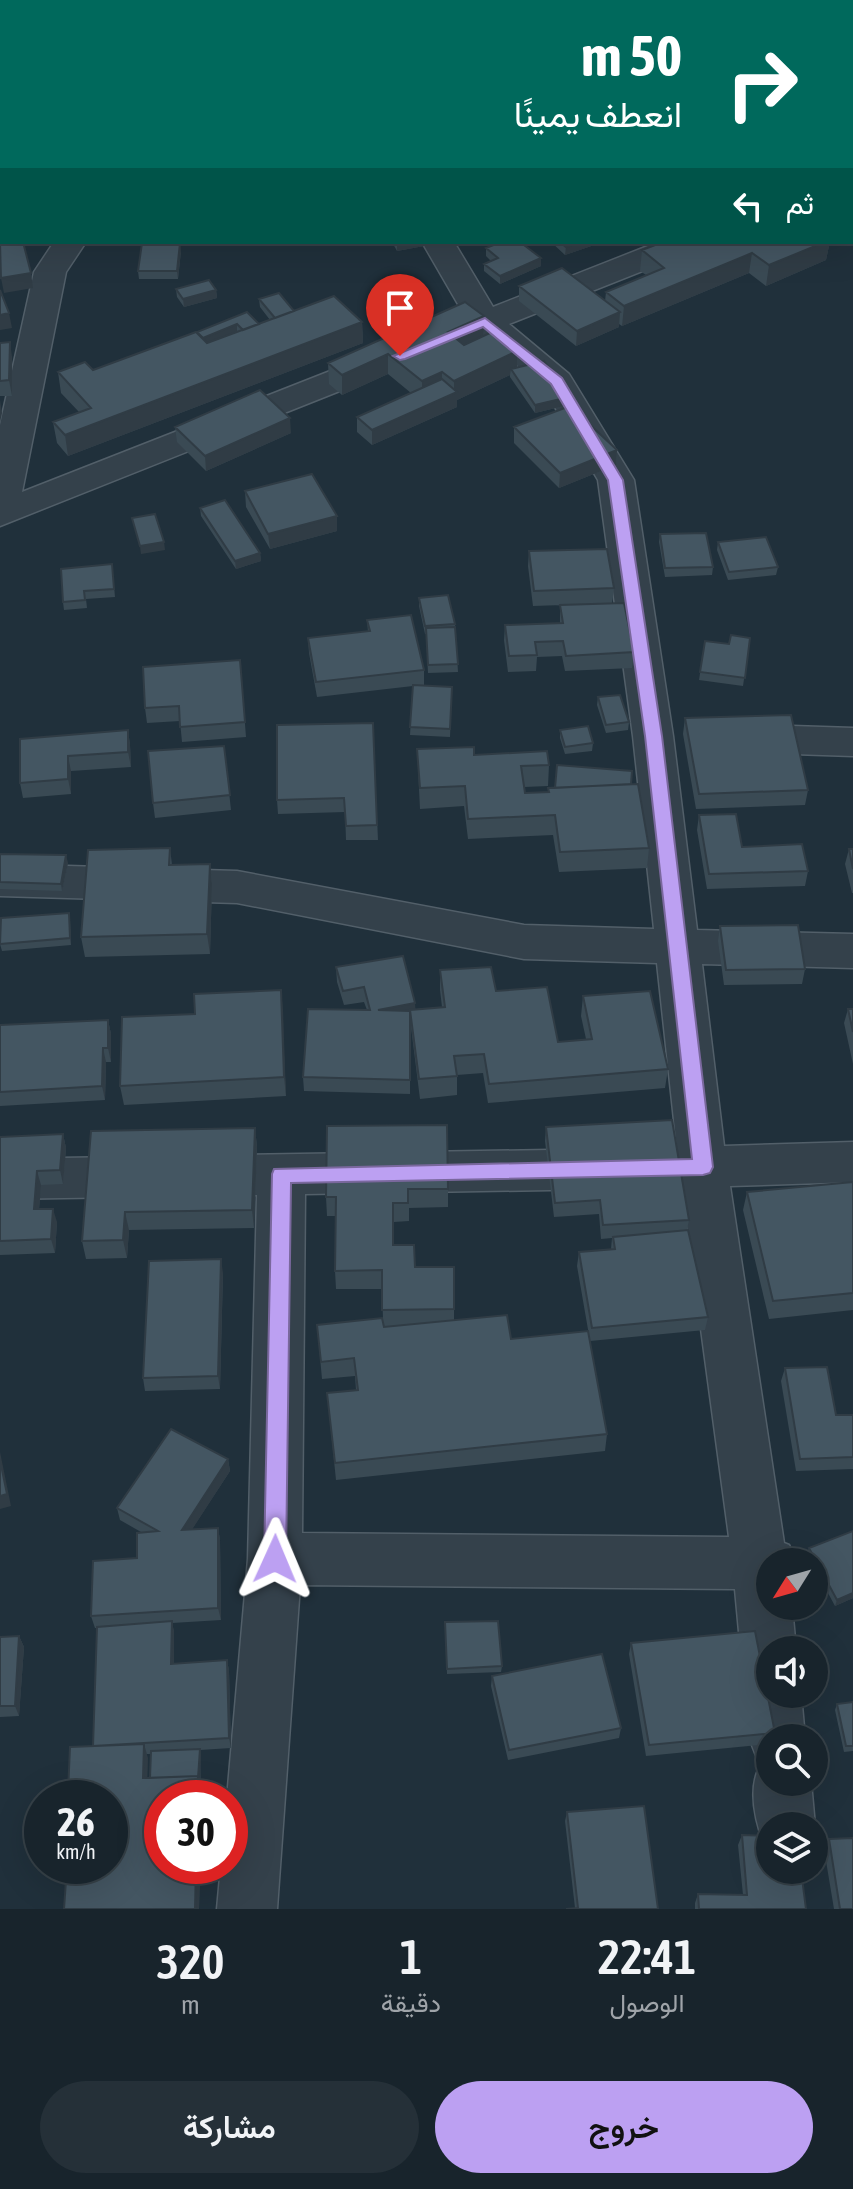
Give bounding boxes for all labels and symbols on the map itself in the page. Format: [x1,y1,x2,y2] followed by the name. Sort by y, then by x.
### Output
[366,274,434,356] pin
[233,1517,317,1601] position arrow
[756,1548,828,1620] north arrow
[144,1780,248,1884] speed limit sign: 30

